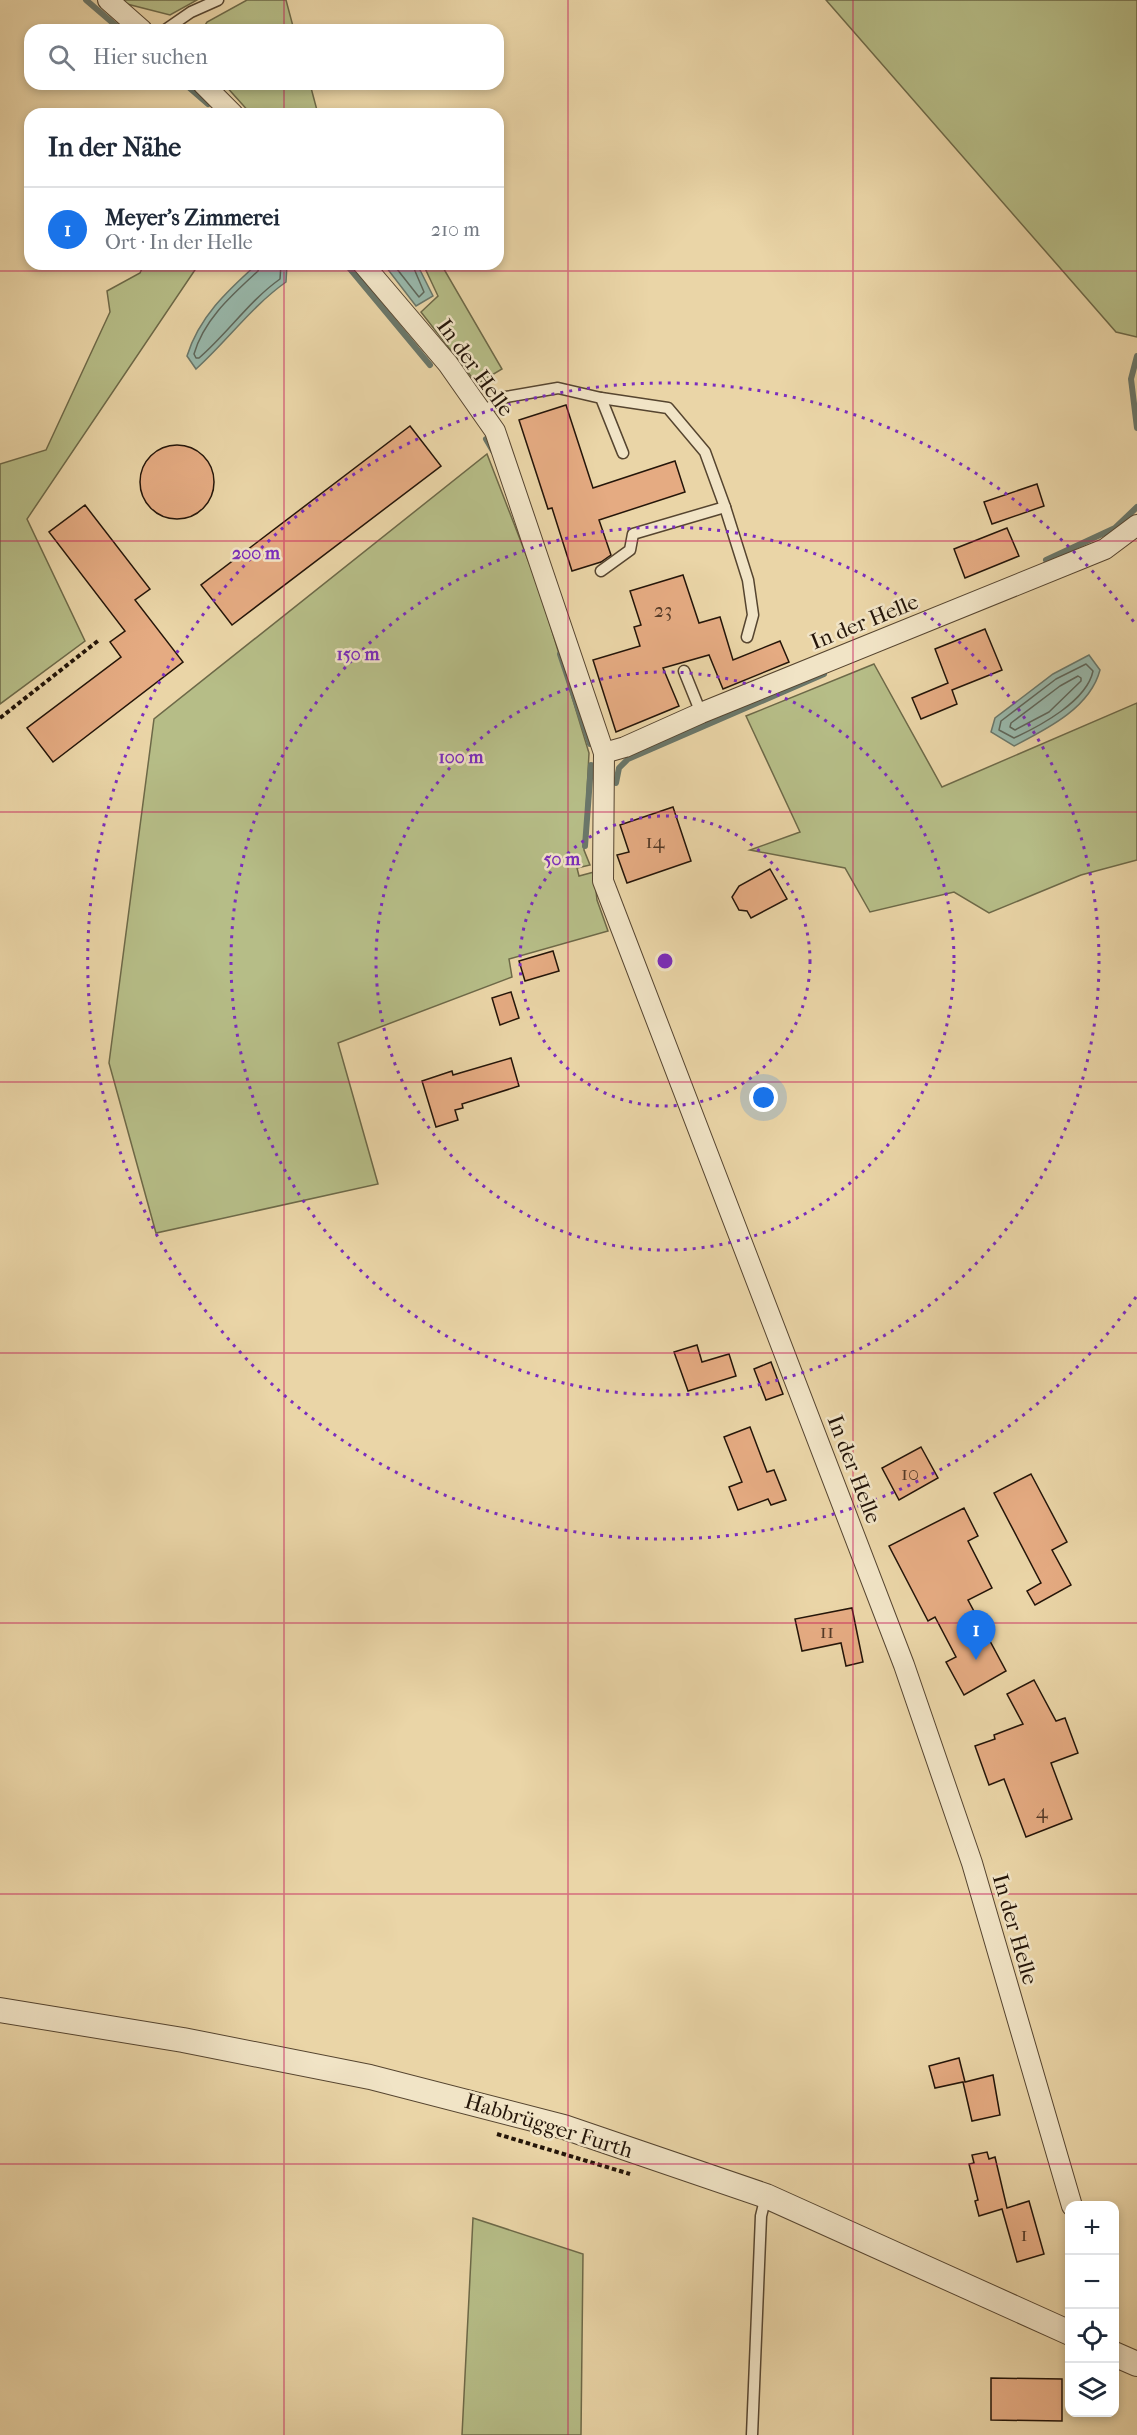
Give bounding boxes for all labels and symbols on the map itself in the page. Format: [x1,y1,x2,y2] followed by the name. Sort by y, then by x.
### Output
[431,314,519,421] street label: In der Helle
[232,543,281,564] text: 200 m
[807,589,922,655] street label: In der Helle
[654,599,672,622] house number: 23
[337,644,380,665] text: 150 m
[438,747,485,768] text: 100 m
[646,830,666,853] house number: 14
[544,849,581,870] text: 50 m
[655,951,675,971] centre of rings
[749,1083,778,1112] your location
[822,1412,887,1527] street label: In der Helle
[901,1462,919,1485] house number: 10
[956,1610,996,1660] pin: 1
[820,1620,834,1643] house number: 11
[1036,1800,1049,1823] house number: 4
[987,1871,1043,1988] street label: In der Helle
[461,2088,637,2164] street label: Habbrügger Furth
[1020,2223,1028,2246] house number: 1

